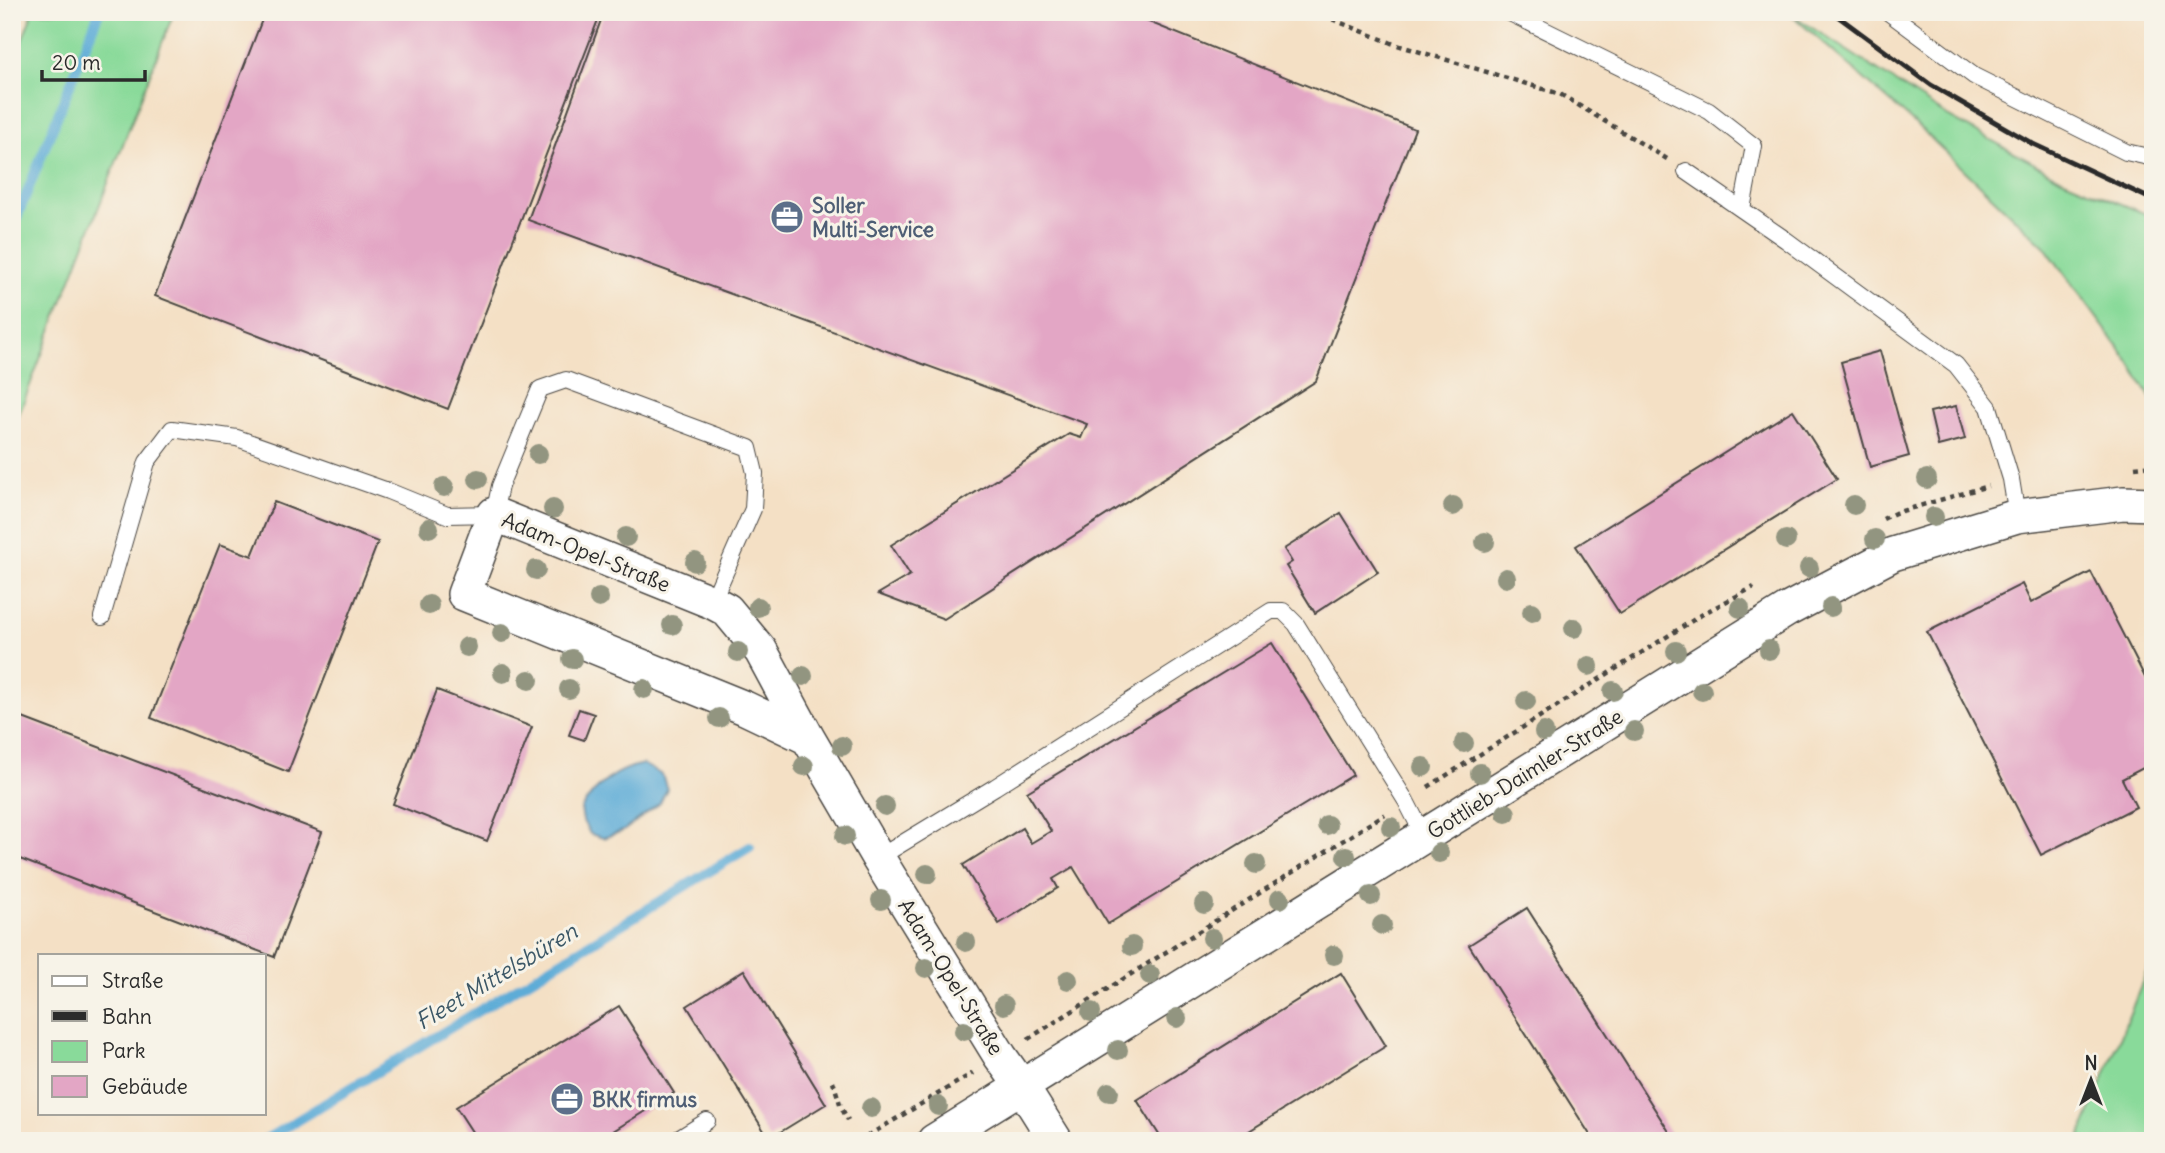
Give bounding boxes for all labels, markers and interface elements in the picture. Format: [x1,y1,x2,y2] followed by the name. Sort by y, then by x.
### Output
[42,38,145,82] scale bar
[52,49,101,76] text: 20 m
[812,192,934,243] place label: Soller Multi-Service
[768,198,806,236] office icon: Soller Multi-Service
[498,506,674,598] street label: Adam-Opel-Straße
[1422,703,1628,845] street label: Gottlieb-Daimler-Straße
[892,894,1010,1060] street label: Adam-Opel-Straße
[410,916,583,1036] water label: Fleet Mittelsbüren
[38,954,266,1114] legend
[102,967,163,994] text: Straße
[102,1003,152,1030] text: Bahn
[102,1037,145,1064] text: Park
[2056,1044,2126,1114] north arrow
[2084,1051,2098,1075] text: N
[102,1073,188,1100] text: Gebäude
[548,1080,586,1118] office icon: BKK firmus
[592,1086,697,1113] place label: BKK firmus

